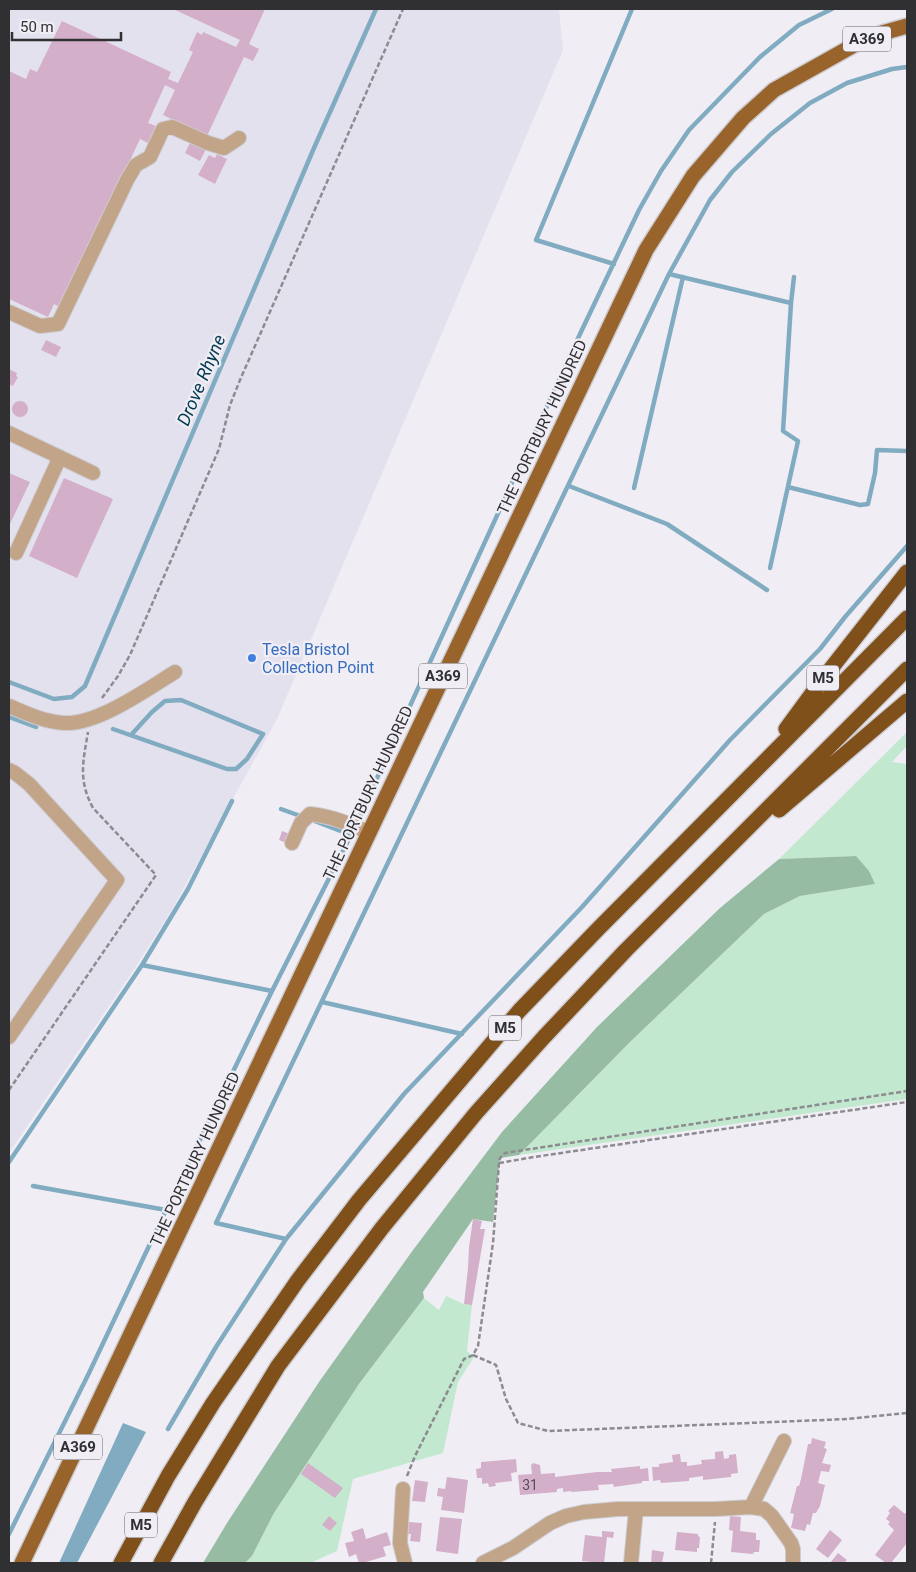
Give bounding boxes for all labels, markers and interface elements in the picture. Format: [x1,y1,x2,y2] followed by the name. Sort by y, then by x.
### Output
[12,10,121,42] scale bar
[20,18,54,36] text: 50 m
[843,26,891,52] road number: A369
[172,331,230,429] water label: Drove Rhyne
[493,337,591,517] street label: THE PORTBURY HUNDRED
[262,640,374,677] place label: Tesla Bristol Collection Point
[246,652,258,664] marker: Tesla Bristol Collection Point
[419,664,467,688] road number: A369
[807,666,839,690] road number: M5
[319,703,417,883] street label: THE PORTBURY HUNDRED
[489,1016,521,1040] road number: M5
[146,1069,244,1249] street label: THE PORTBURY HUNDRED
[54,1434,102,1460] road number: A369
[522,1477,538,1493] house number: 31
[125,1512,157,1538] road number: M5

